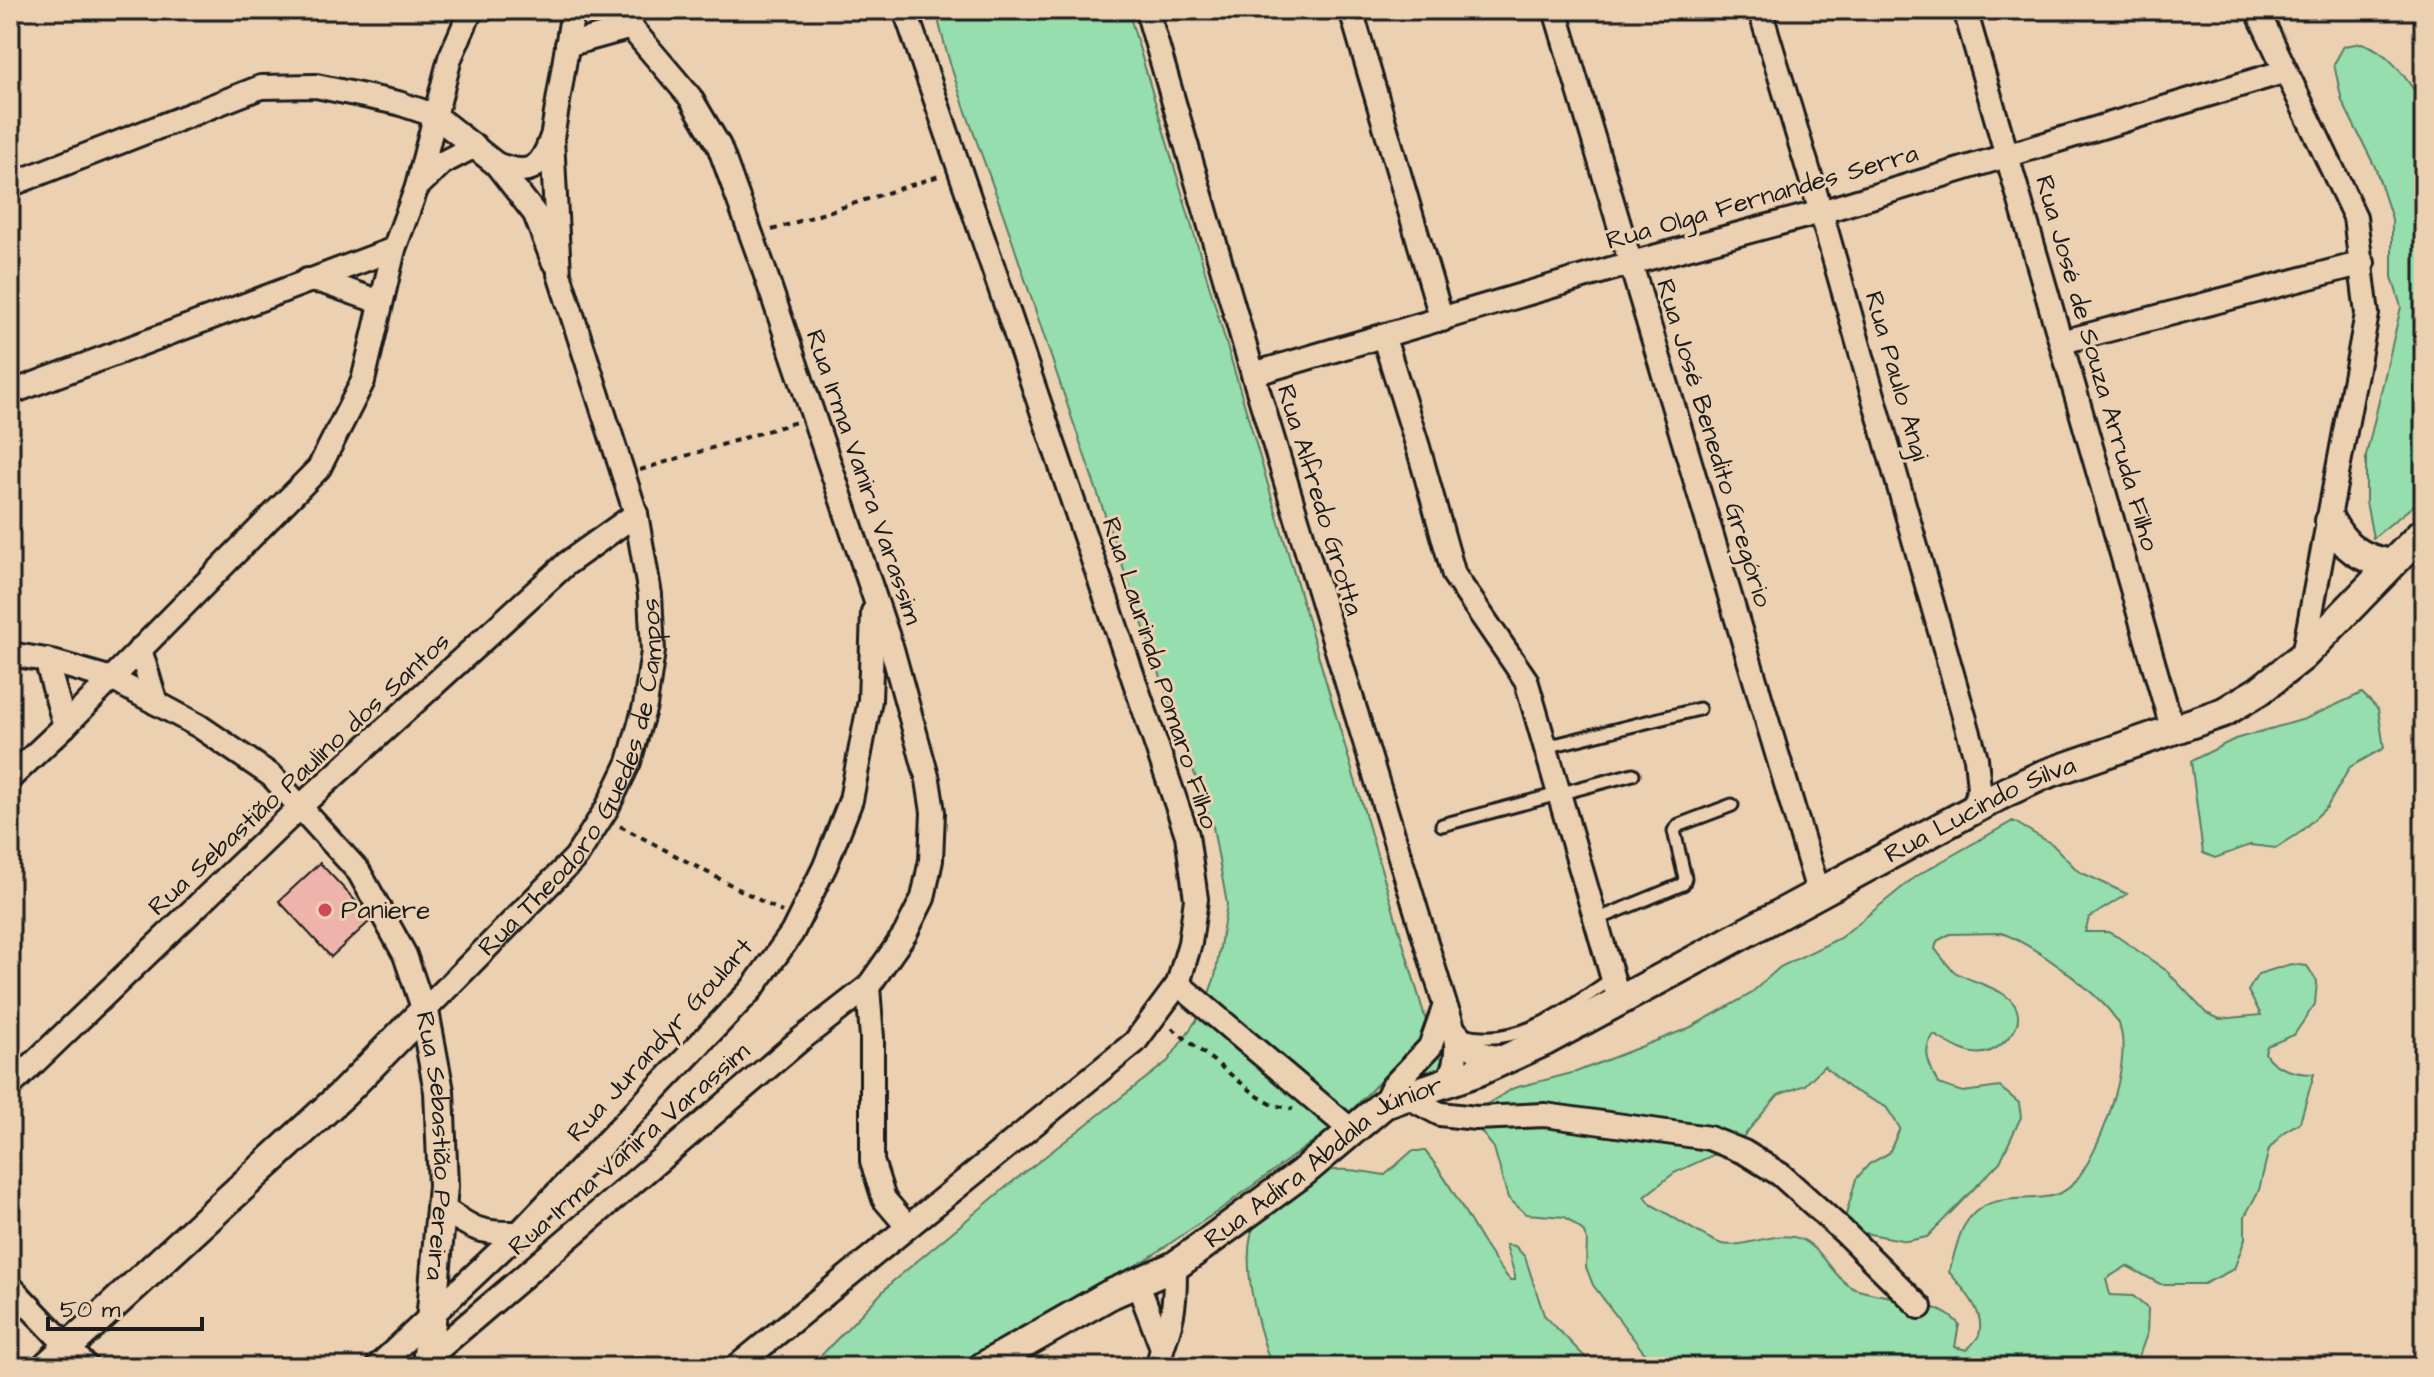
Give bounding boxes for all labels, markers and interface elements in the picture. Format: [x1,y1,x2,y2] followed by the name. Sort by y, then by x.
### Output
[1602,135,1923,261] street label: Rua Olga Fernandes Serra
[2026,171,2168,555] street label: Rua José de Souza Arruda Filho
[1645,275,1781,612] street label: Rua José Benedito Gregório
[1854,287,1938,465] street label: Rua Paulo Angi
[797,325,932,630] street label: Rua Irma Vanira Varassim
[1268,380,1372,620] street label: Rua Alfredo Grotta
[1093,513,1228,834] street label: Rua Laurinda Pomaro Filho
[470,597,671,964] street label: Rua Theodoro Guedes de Campos
[140,624,458,924] street label: Rua Sebastião Paulino dos Santos
[1878,747,2080,872] street label: Rua Lucindo Silva
[341,892,430,928] place label: Paniere
[316,901,334,919] marker: Paniere
[559,930,763,1151] street label: Rua Jurandyr Goulart
[406,1008,461,1282] street label: Rua Sebastião Pereira
[500,1033,758,1264] street label: Rua Irma Vanira Varassim
[1197,1067,1448,1257] street label: Rua Adira Abdala Júnior
[48,1281,202,1331] scale bar
[60,1293,121,1327] text: 50 m

